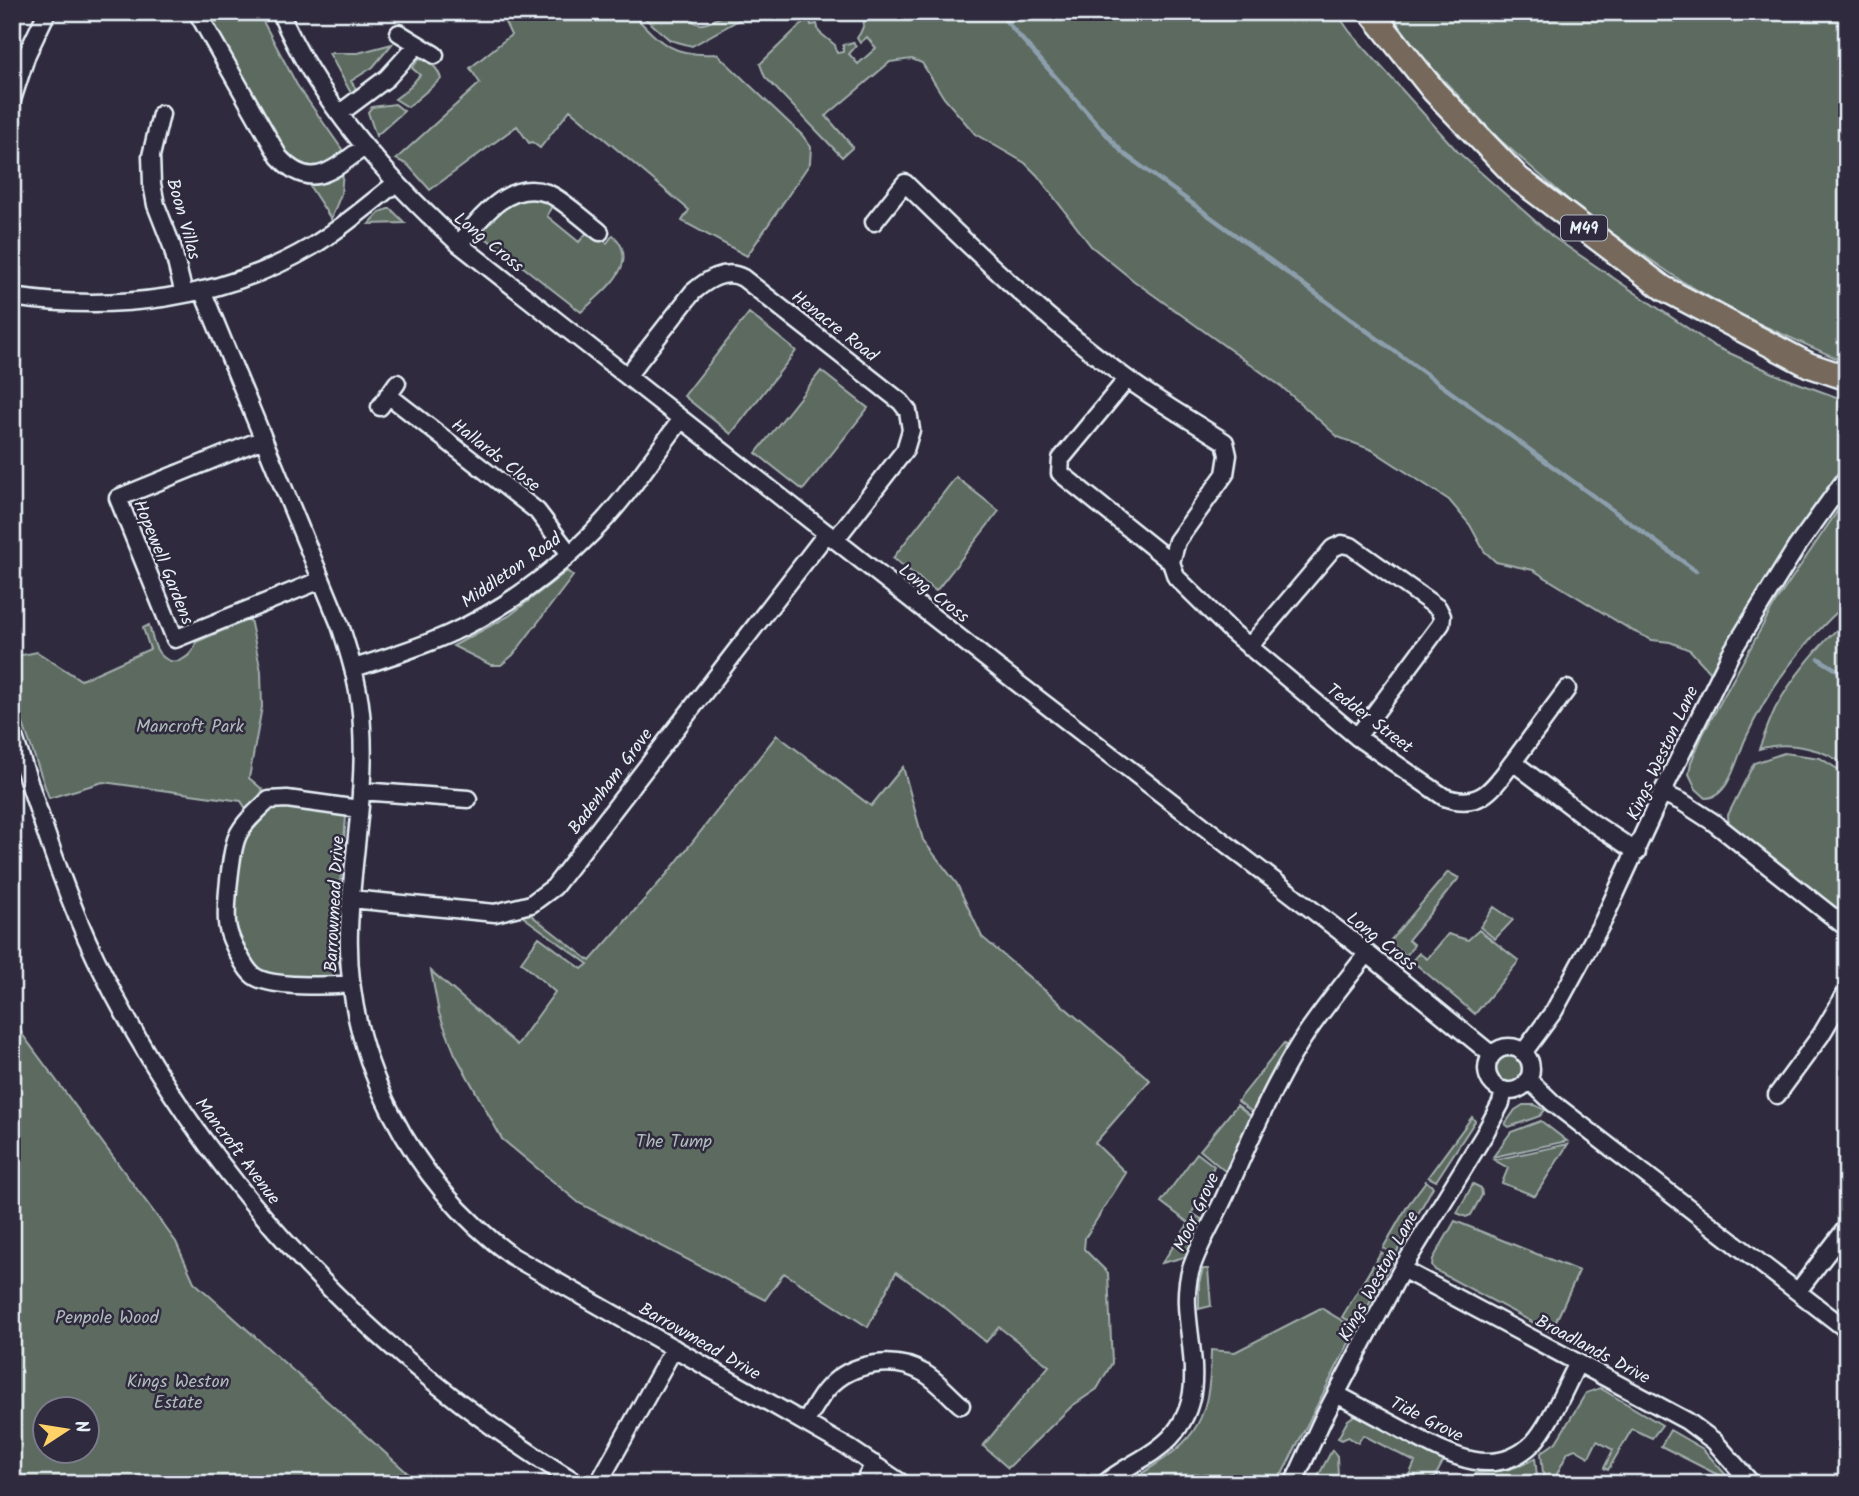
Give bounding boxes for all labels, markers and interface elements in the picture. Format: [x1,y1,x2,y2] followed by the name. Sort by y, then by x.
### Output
[157,175,208,264] street label: Boon Villas
[446,206,530,281] street label: Long Cross
[1561,216,1607,240] road number: M49
[784,284,885,371] street label: Henacre Road
[444,412,546,500] street label: Hallards Close
[124,496,201,630] street label: Hopewell Gardens
[456,525,569,617] street label: Middleton Road
[891,557,975,632] street label: Long Cross
[1319,677,1420,762] street label: Tedder Street
[1619,681,1707,826] street label: Kings Weston Lane
[136,713,245,742] park label: Mancroft Park
[561,722,661,841] street label: Badenham Grove
[317,835,354,973] street label: Barrowmead Drive
[1339,905,1423,980] street label: Long Cross
[187,1092,287,1212] street label: Mancroft Avenue
[636,1128,712,1157] park label: The Tump
[1166,1168,1228,1257] street label: Moor Grove
[1331,1206,1427,1347] street label: Kings Weston Lane
[633,1296,766,1389] street label: Barrowmead Drive
[55,1304,160,1333] park label: Penpole Wood
[1529,1308,1655,1393] street label: Broadlands Drive
[127,1368,229,1418] park label: Kings Weston Estate
[1385,1389,1468,1451] street label: Tide Grove
[32,1394,102,1464] north arrow
[65,1418,97,1436] text: N

